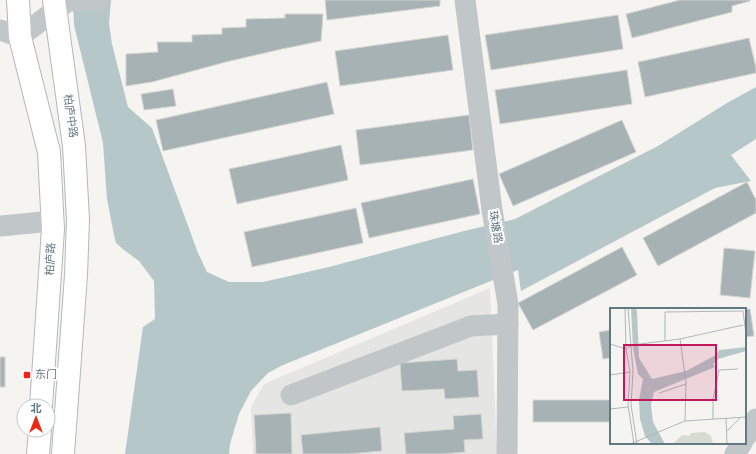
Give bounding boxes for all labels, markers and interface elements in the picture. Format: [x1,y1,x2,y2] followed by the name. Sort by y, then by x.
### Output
[60,93,80,139] street label: 柏庐中路
[485,210,505,244] street label: 珠塘路
[43,242,59,276] street label: 柏庐路
[610,308,746,444] inset map
[35,368,57,382] place label: 东门
[22,370,32,380] marker: 东门
[16,398,56,438] north arrow
[31,402,42,416] text: 北

